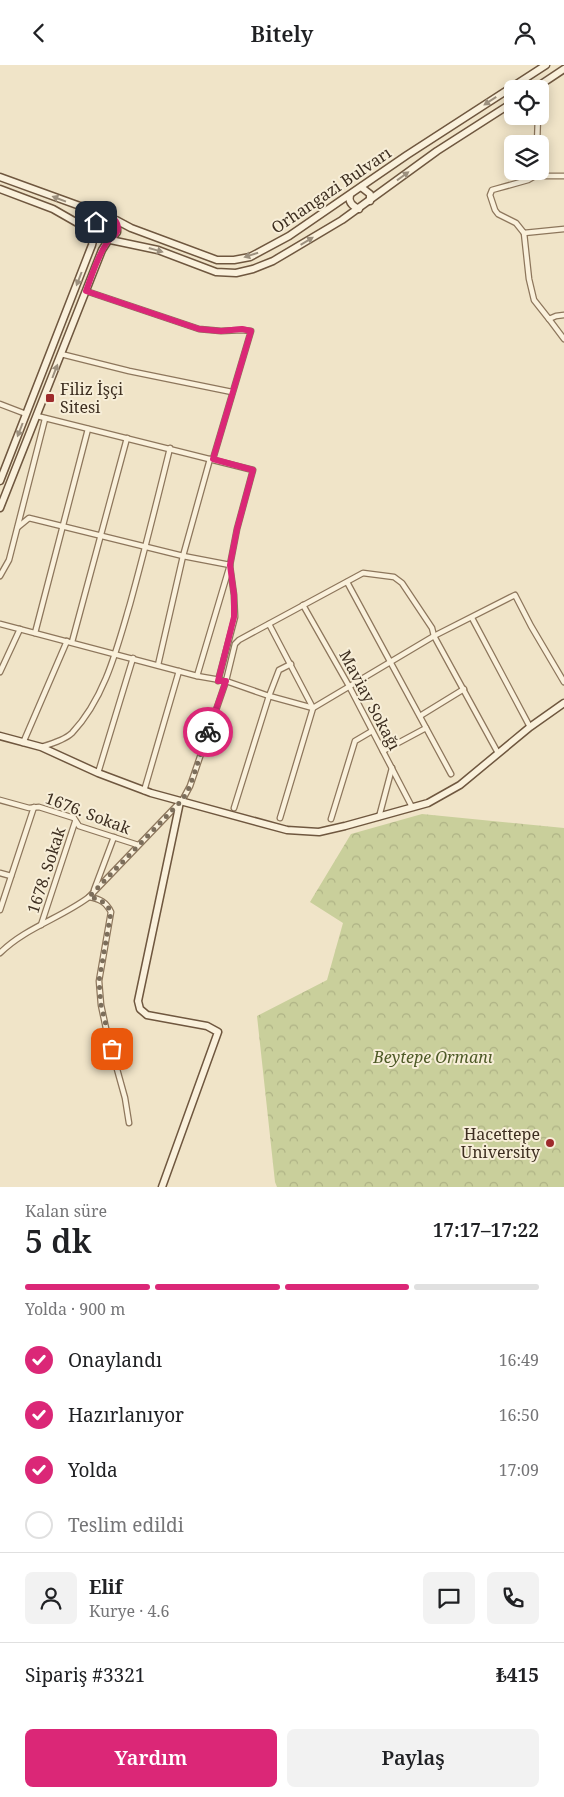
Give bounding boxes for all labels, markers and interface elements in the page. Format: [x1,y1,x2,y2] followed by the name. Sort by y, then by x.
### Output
[251,18,313,48] text: Bitely
[25,19,53,47] icon: back
[511,19,539,47] icon: person
[504,80,549,180] map controls
[504,80,549,125] button: locate
[483,96,497,106] one-way arrow
[504,135,549,180] button: layers
[267,142,395,238] street label: Orhangazi Bulvarı
[396,171,409,182] one-way arrow
[51,195,66,203] one-way arrow
[75,201,117,243] pin
[82,208,110,236] icon: home
[301,236,314,245] one-way arrow
[149,247,164,255] one-way arrow
[243,252,258,260] one-way arrow
[75,271,82,286] one-way arrow
[51,364,59,378] one-way arrow
[60,378,123,418] place label: Filiz İşçi Sitesi
[44,392,56,404] marker: Filiz İşçi Sitesi
[16,423,24,438] one-way arrow
[334,646,406,754] street label: Maviay Sokağı
[183,707,233,757] courier
[194,718,222,746] icon: bike
[42,787,134,840] street label: 1676. Sokak
[22,823,71,916] street label: 1678. Sokak
[91,1028,133,1070] pin
[98,1035,126,1063] icon: bag
[372,1046,493,1068] park label: Beytepe Ormanı
[461,1123,541,1163] place label: Hacettepe University
[544,1137,556,1149] marker: Hacettepe University
[25,1200,107,1222] text: Kalan süre
[433,1217,539,1243] text: 17:17–17:22
[25,1219,91,1262] text: 5 dk
[25,1298,125,1320] text: Yolda · 900 m
[25,1346,53,1374] icon: check
[68,1347,162,1373] text: Onaylandı
[499,1349,539,1371] text: 16:49
[25,1401,53,1429] icon: check
[68,1402,184,1428] text: Hazırlanıyor
[499,1404,539,1426] text: 16:50
[25,1456,53,1484] icon: check
[68,1457,118,1483] text: Yolda
[499,1459,539,1481] text: 17:09
[68,1512,184,1538] text: Teslim edildi
[25,1572,77,1624] button: person
[423,1572,475,1624] button: chat
[487,1572,539,1624] button: phone
[89,1574,123,1600] text: Elif
[89,1600,169,1622] text: Kurye · 4.6
[25,1662,145,1688] text: Sipariş #3321
[496,1662,539,1688] text: ₺415
[25,1729,277,1787] button: Yardım
[287,1729,539,1787] button: Paylaş

